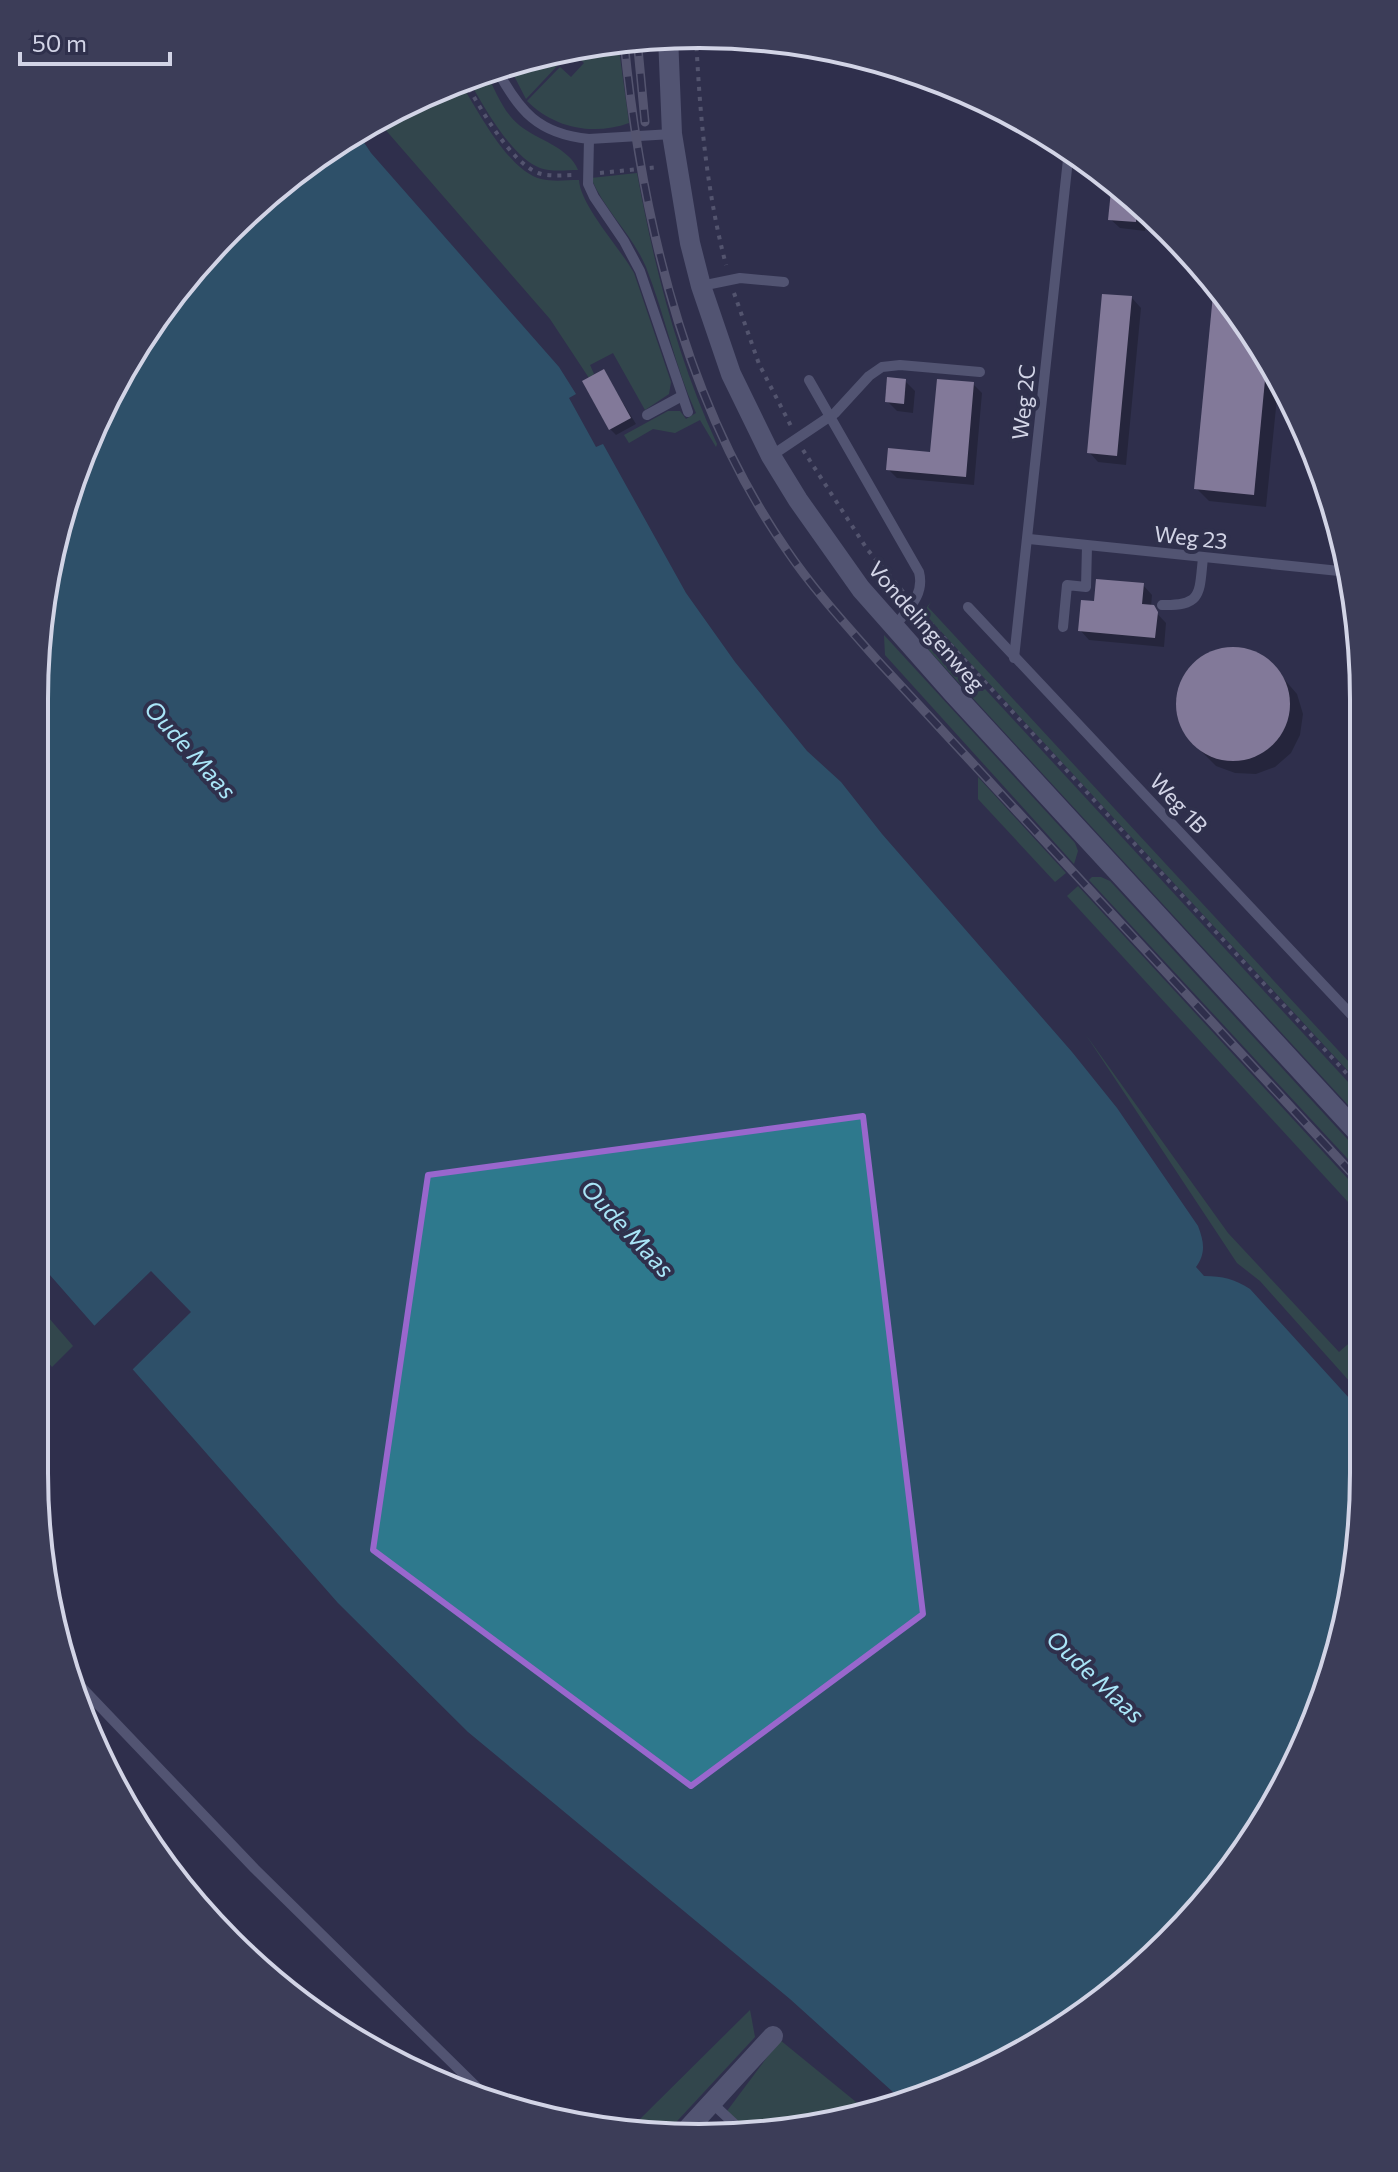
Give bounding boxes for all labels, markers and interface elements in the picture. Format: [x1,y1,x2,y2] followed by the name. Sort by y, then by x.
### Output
[20,16,170,66] scale bar
[32,28,87,57] text: 50 m
[1006,363,1040,441] street label: Weg 2C
[1153,520,1229,554] street label: Weg 23
[863,555,991,697] street label: Vondelingenweg
[139,694,243,804] water label: Oude Maas
[1144,767,1214,839] street label: Weg 1B
[575,1173,681,1283] water label: Oude Maas
[1041,1623,1151,1729] water label: Oude Maas

